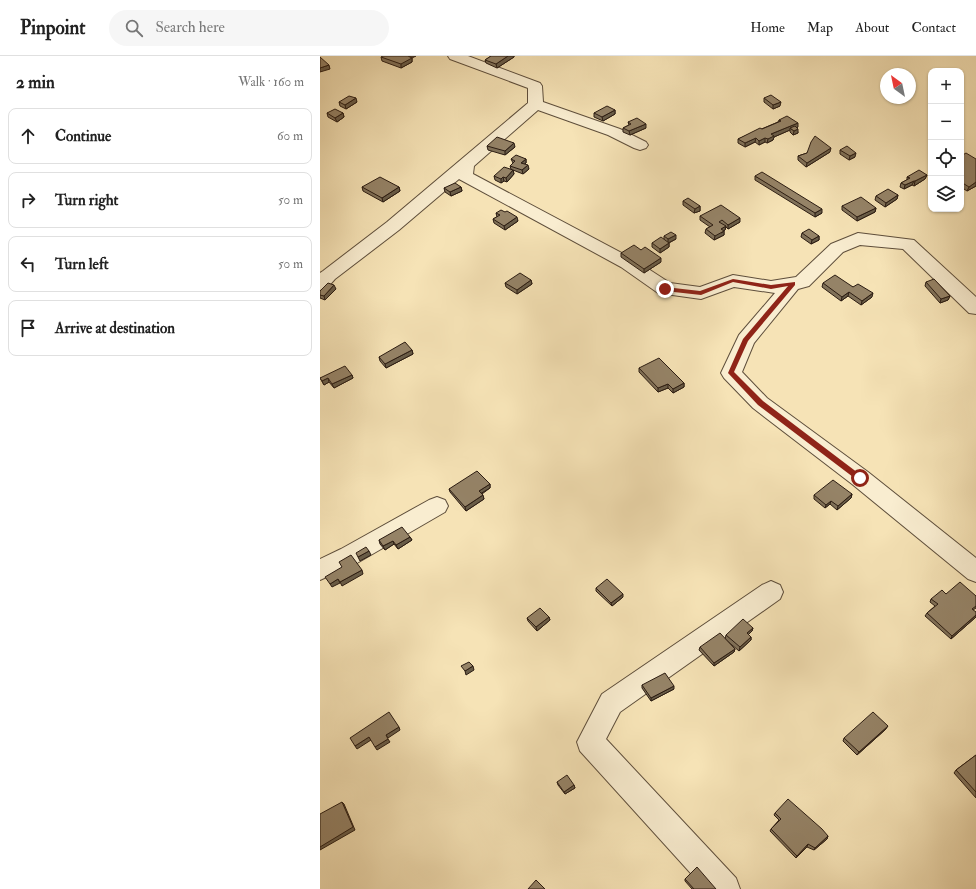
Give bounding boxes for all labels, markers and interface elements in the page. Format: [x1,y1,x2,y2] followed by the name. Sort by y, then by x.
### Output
[109,10,389,46] search box
[20,16,85,40] text: Pinpoint
[123,17,145,39] icon: search
[155,18,225,37] text: Search here
[750,19,785,36] text: Home
[807,19,833,36] text: Map
[855,19,889,36] text: About
[911,19,956,36] text: Contact
[880,68,916,104] north arrow
[928,68,964,212] map controls
[928,68,964,104] button: +
[16,72,55,93] text: 2 min
[238,74,304,90] text: Walk · 160 m
[928,104,964,140] button: −
[17,125,39,147] icon: ahead
[55,127,111,146] text: Continue
[277,128,303,144] text: 60 m
[928,140,964,176] button: locate
[928,176,964,212] button: layers
[17,189,39,211] icon: right
[55,191,118,210] text: Turn right
[278,192,303,208] text: 50 m
[17,253,39,275] icon: left
[55,255,109,274] text: Turn left
[278,256,303,272] text: 50 m
[656,280,674,298] route end
[17,317,39,339] icon: arrive
[55,319,175,338] text: Arrive at destination
[851,469,869,487] route start

